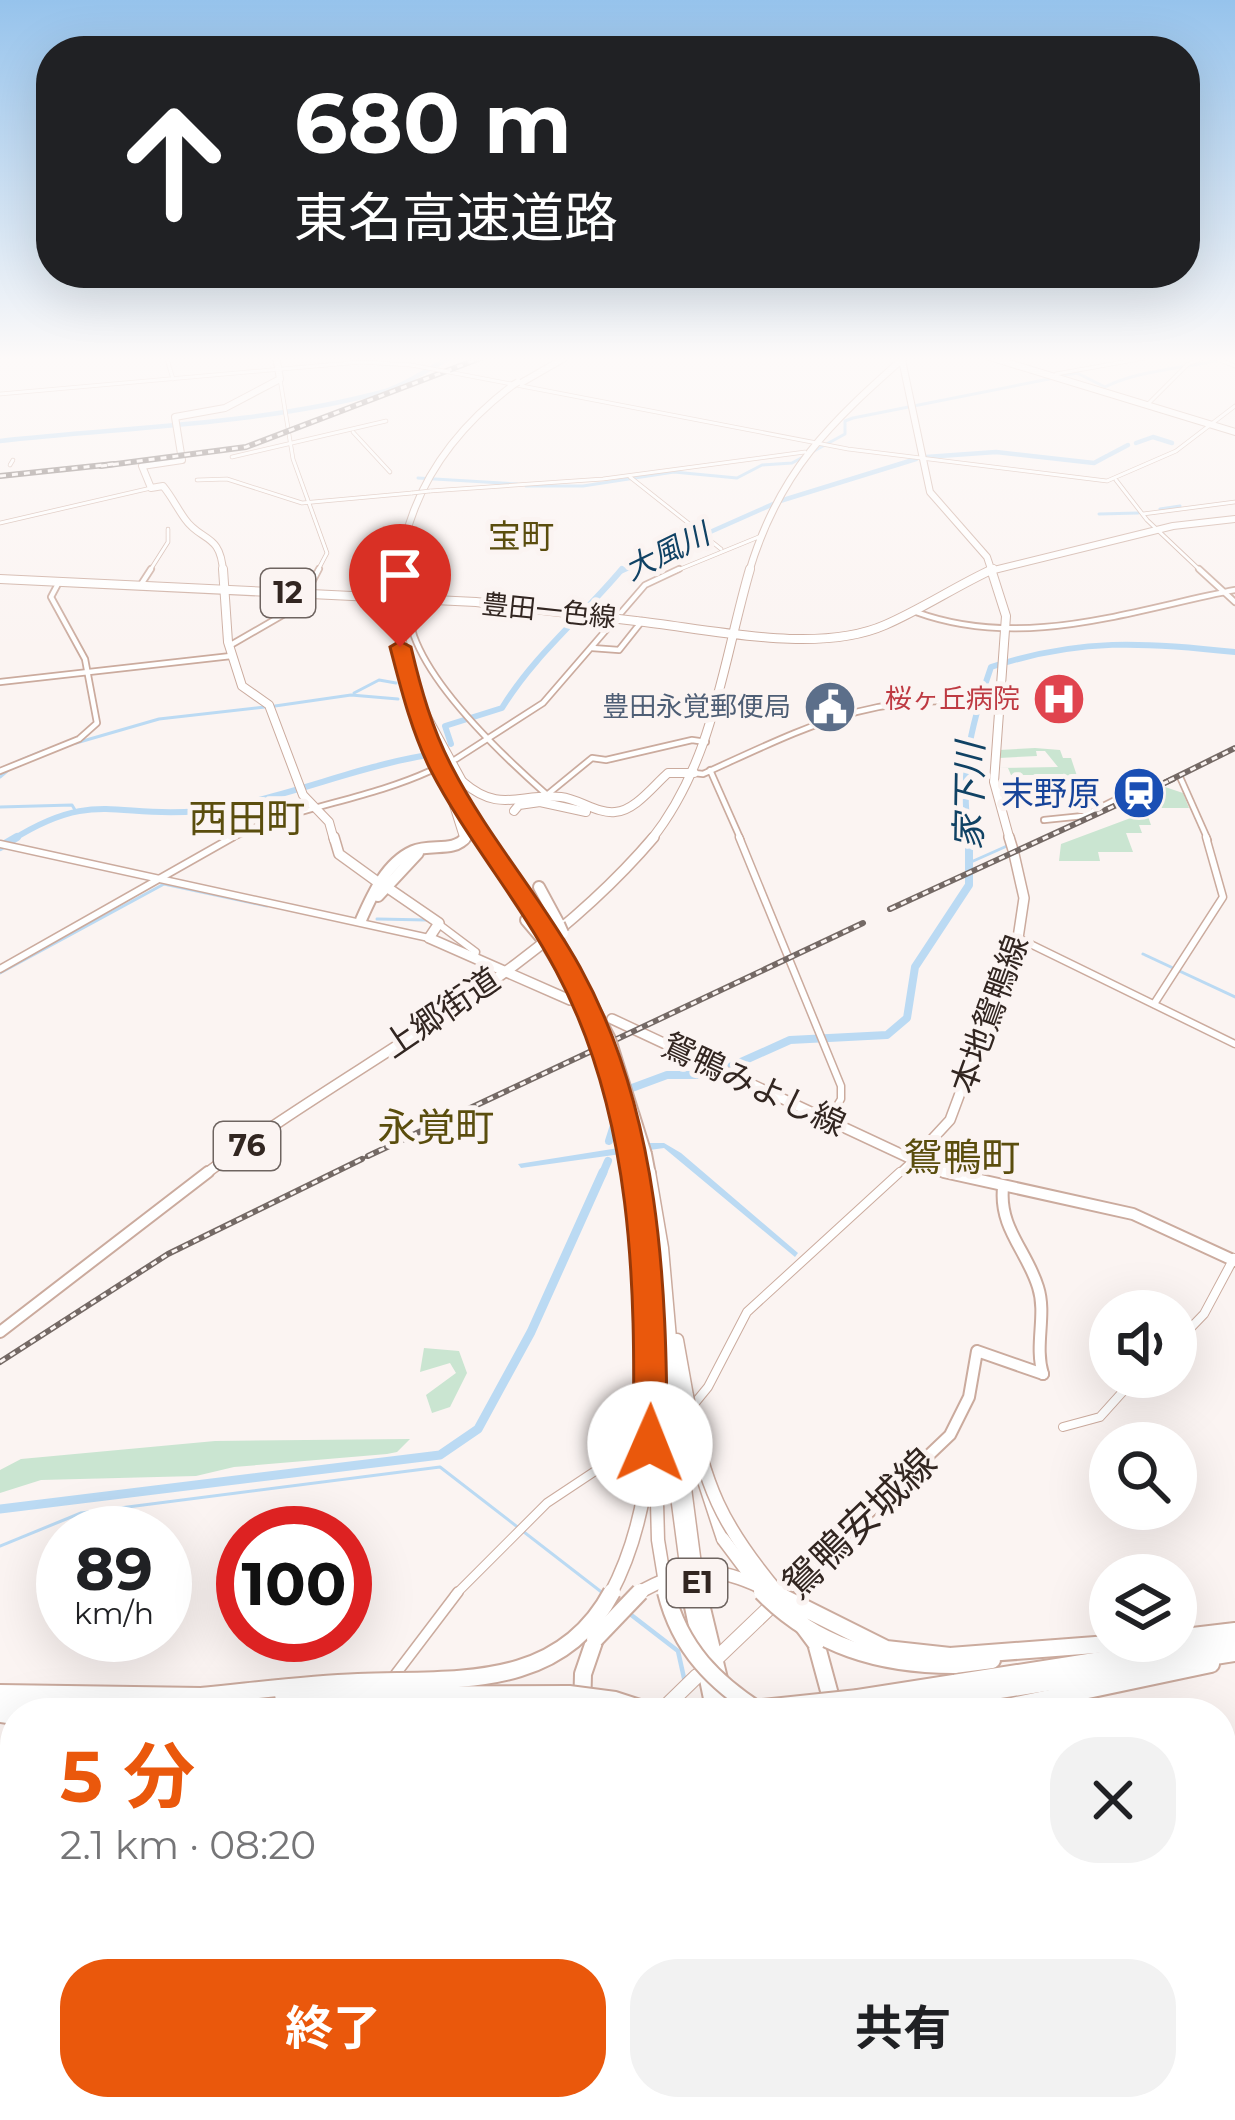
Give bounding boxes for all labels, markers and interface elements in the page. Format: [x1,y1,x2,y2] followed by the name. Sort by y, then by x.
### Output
[294,72,572,174] text: 680 m
[96,84,252,240] icon: ahead
[294,185,618,251] text: 東名高速道路
[618,514,718,588] water label: 大風川
[488,516,554,556] district label: 宝町
[349,524,451,647] pin
[367,542,433,608] icon: arrive
[261,569,315,617] road number: 12
[480,587,618,634] street label: 豊田一色線
[1031,671,1087,727] hospital icon: 桜ヶ丘病院
[802,679,858,735] public building icon: 豊田永覚郵便局
[885,682,1020,715] place label: 桜ヶ丘病院
[602,690,791,723] place label: 豊田永覚郵便局
[946,738,992,850] water label: 家下川
[1111,765,1167,821] station icon: 末野原
[1001,773,1100,813] place label: 末野原
[188,794,306,842] district label: 西田町
[942,930,1036,1098] street label: 本地鴛鴨線
[375,959,507,1065] street label: 上郷街道
[656,1024,852,1144] street label: 鴛鴨みよし線
[377,1103,495,1151] district label: 永覚町
[214,1122,280,1170] road number: 76
[903,1133,1021,1181] district label: 鴛鴨町
[1089,1290,1197,1662] map controls
[1089,1290,1197,1398] button: sound
[587,1381,713,1507] position arrow
[1089,1422,1197,1530] button: search
[772,1438,946,1608] street label: 鴛鴨安城線
[216,1506,372,1662] speed limit sign: 100
[75,1532,153,1605] text: 89
[1089,1554,1197,1662] button: layers
[667,1559,727,1607] road number: E1
[74,1595,154,1632] text: km/h
[60,1732,195,1820] text: 5 分
[1050,1737,1176,1863] button: close
[60,1821,316,1869] text: 2.1 km · 08:20
[60,1959,606,2097] button: 終了
[630,1959,1176,2097] button: 共有

